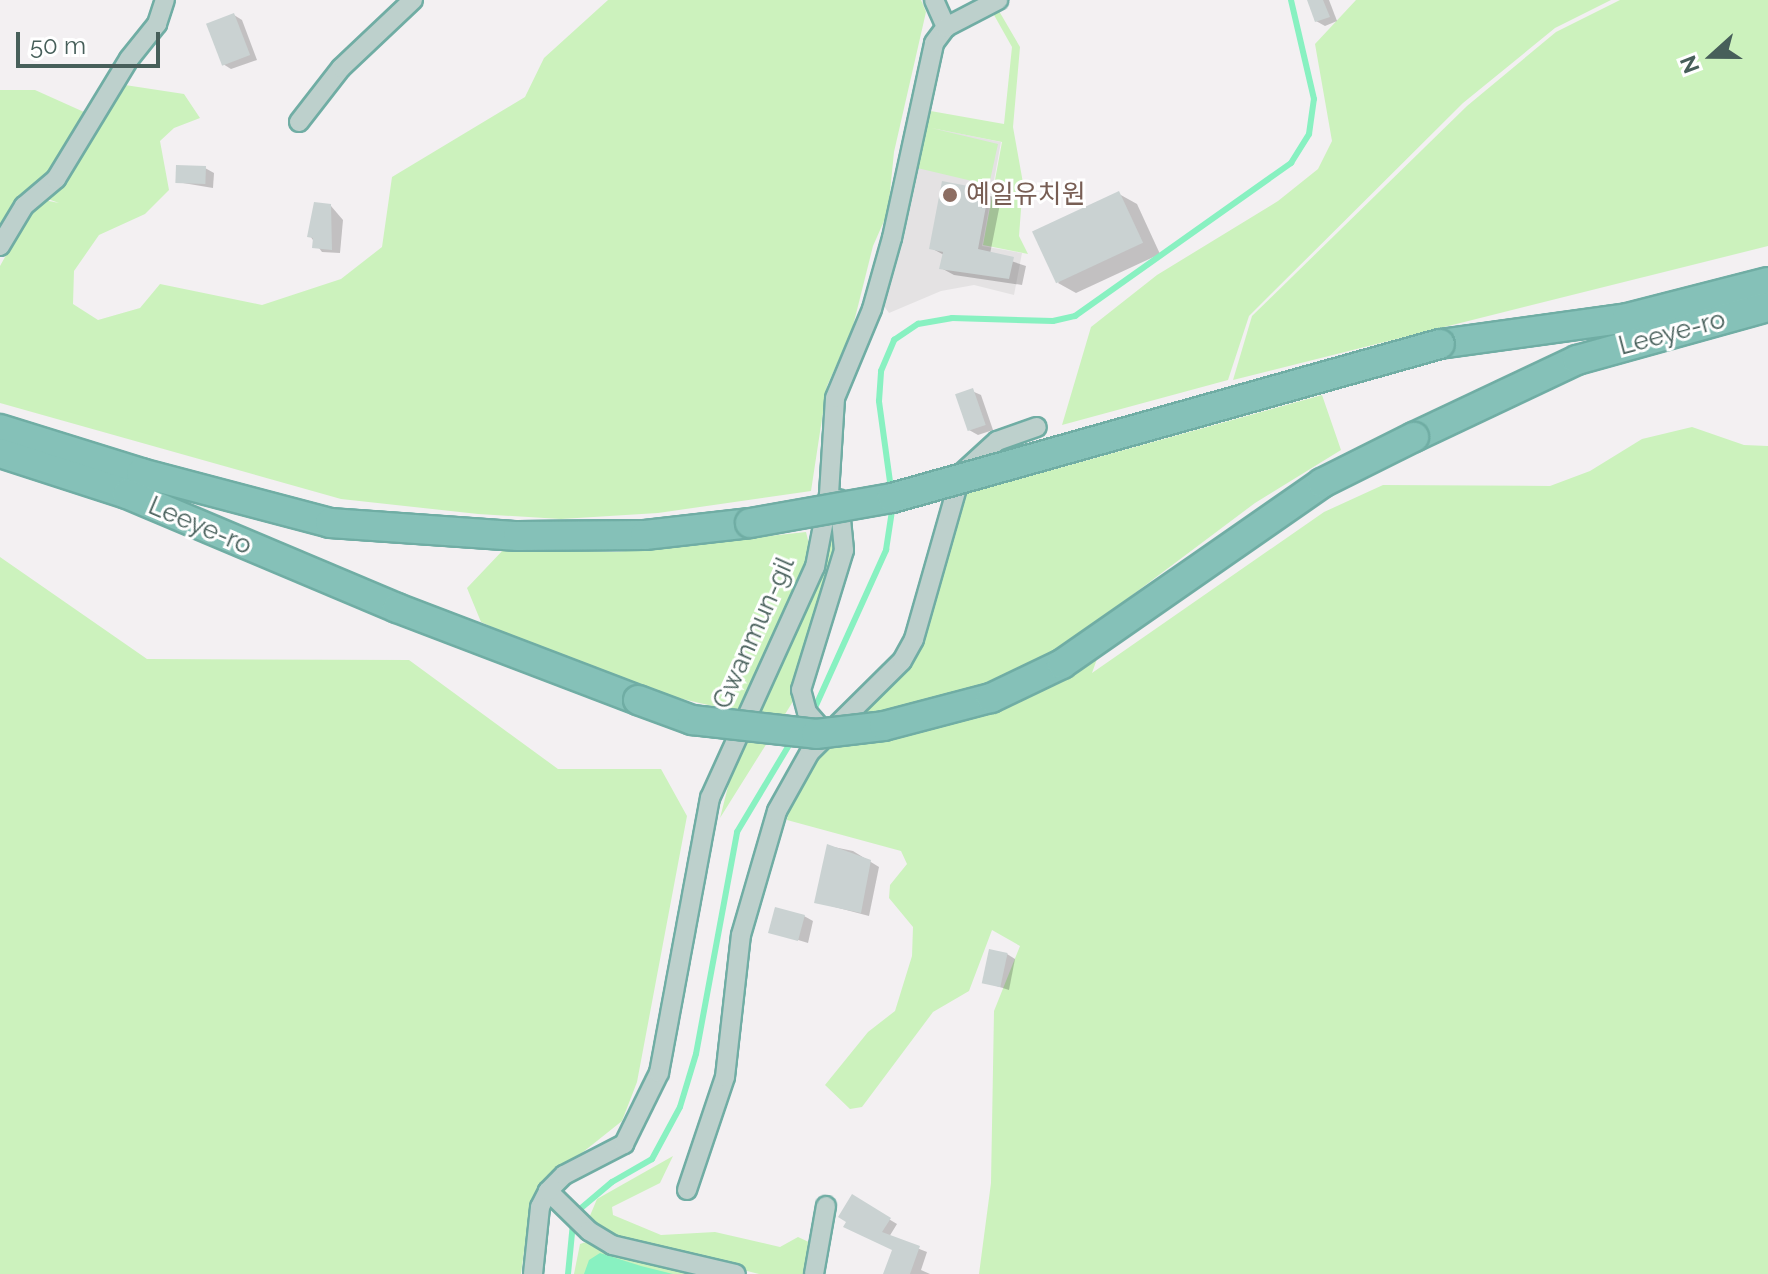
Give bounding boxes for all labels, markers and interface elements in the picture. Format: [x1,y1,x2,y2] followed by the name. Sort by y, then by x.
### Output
[20,16,164,66] scale bar
[1672,16,1752,96] north arrow
[30,31,86,60] text: 50 m
[1674,52,1705,77] text: N
[966,179,1086,211] place label: 예일유치원
[941,186,959,204] marker: 예일유치원
[1615,304,1729,362] street label: Leeye-ro
[144,490,256,562] street label: Leeye-ro
[707,552,801,714] street label: Gwanmun-gil

